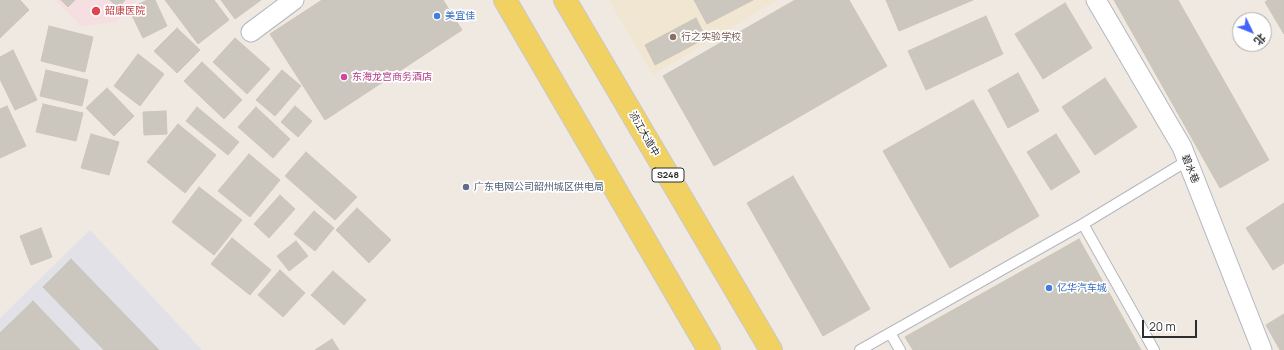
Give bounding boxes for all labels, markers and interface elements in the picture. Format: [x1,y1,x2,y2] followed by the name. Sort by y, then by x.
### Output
[90,5,102,17] marker: 韶康医院
[105,5,145,17] place label: 韶康医院
[445,10,475,22] place label: 美宜佳
[432,11,442,21] marker: 美宜佳
[1232,12,1272,52] north arrow
[681,31,741,43] place label: 行之实验学校
[1251,31,1270,49] text: 北
[668,32,678,42] marker: 行之实验学校
[352,71,432,83] place label: 东海龙宫商务酒店
[339,72,349,82] marker: 东海龙宫商务酒店
[626,109,662,159] street label: 浈江大道中
[1179,153,1201,185] street label: 碧水巷
[652,168,684,182] road number: S248
[474,181,604,193] place label: 广东电网公司韶州城区供电局
[461,182,471,192] marker: 广东电网公司韶州城区供电局
[1057,282,1107,294] place label: 亿华汽车城
[1044,283,1054,293] marker: 亿华汽车城
[1144,312,1199,338] scale bar
[1149,318,1176,335] text: 20 m

